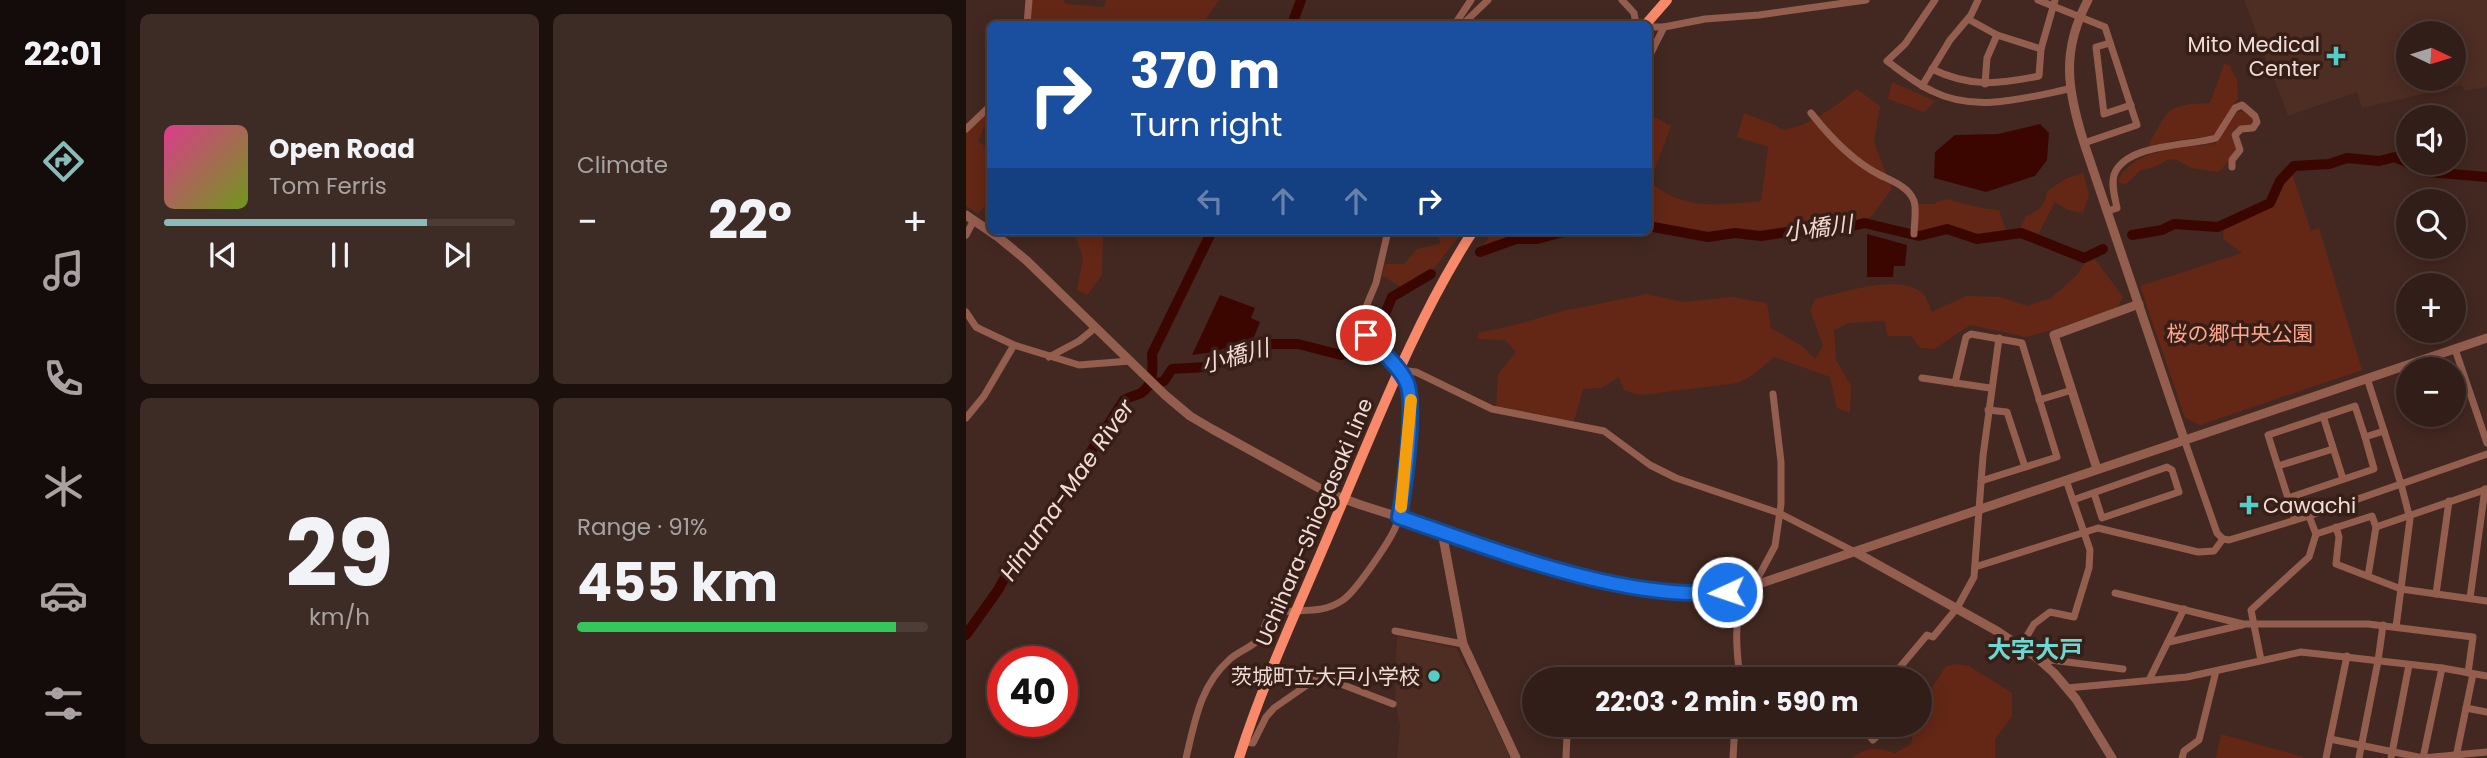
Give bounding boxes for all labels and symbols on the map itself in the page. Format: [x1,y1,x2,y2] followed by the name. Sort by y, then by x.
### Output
[2396,21,2466,91] north arrow
[2187,30,2320,83] place label: Mito Medical Center
[2326,46,2346,66] marker: Mito Medical Center
[1782,208,1857,248] water label: 小橋川
[1336,305,1396,365] pin
[2167,319,2314,348] park label: 桜の郷中央公園
[1198,331,1275,380] water label: 小橋川
[992,392,1143,587] water label: Hinuma-Mae River
[1248,393,1380,651] street label: Uchihara-Shiogasaki Line
[2263,491,2356,520] place label: Cawachi
[2241,497,2257,513] marker: Cawachi
[1690,555,1764,629] position arrow
[1987,633,2083,666] district label: 大字大戸
[987,646,1078,737] speed limit sign: 40
[1231,662,1420,691] place label: 茨城町立大戸小学校
[1426,668,1442,684] marker: 茨城町立大戸小学校

